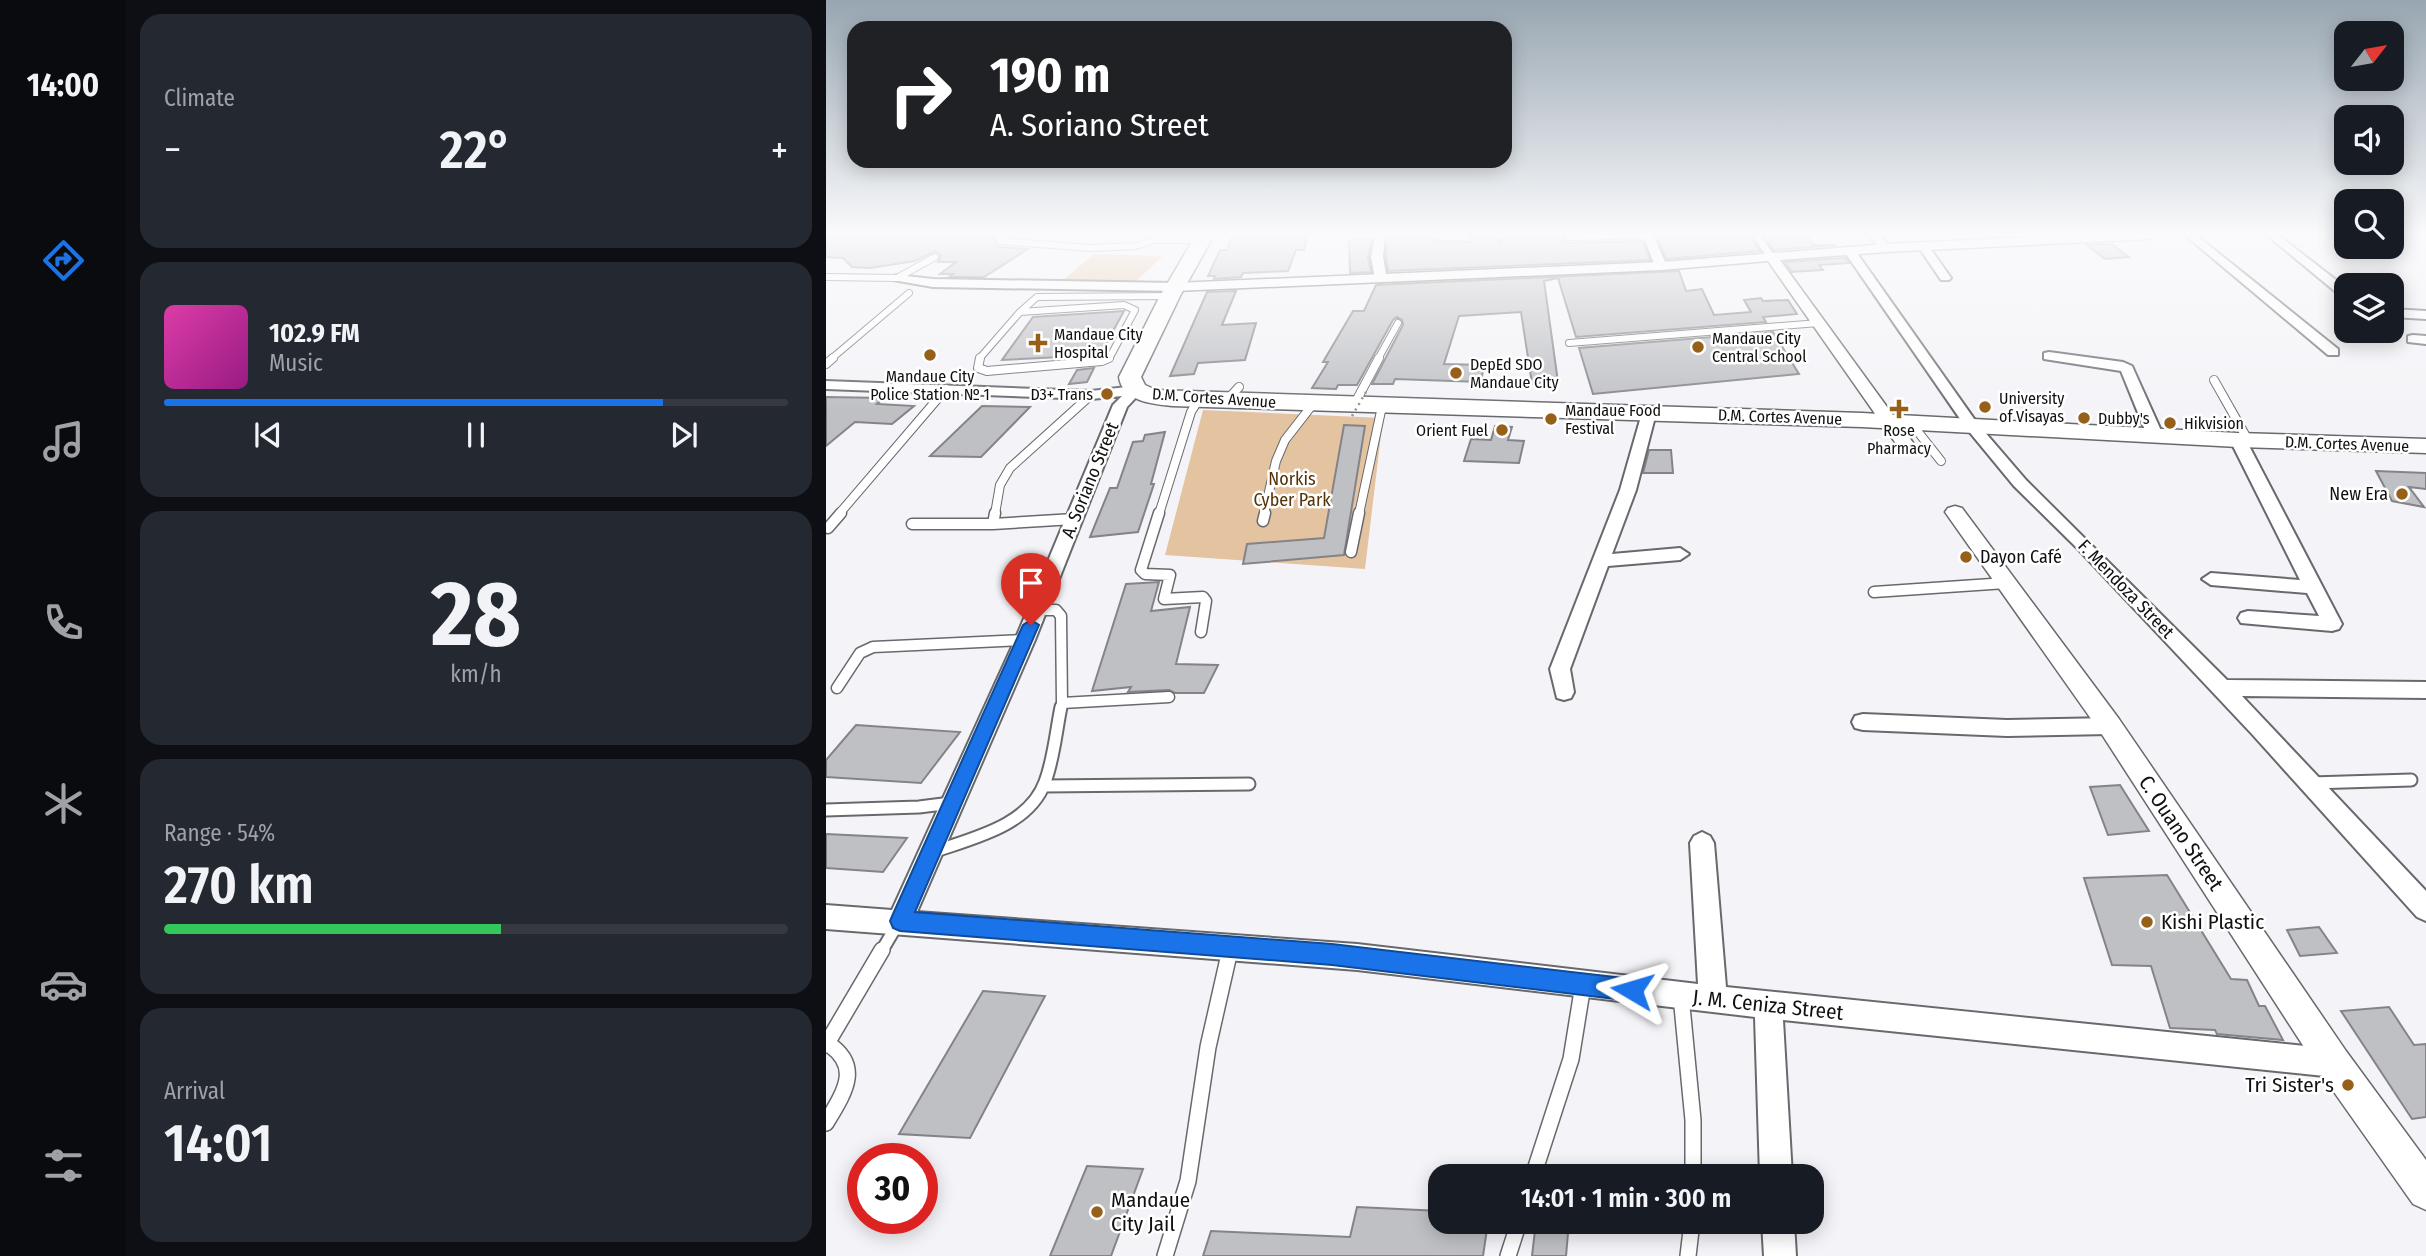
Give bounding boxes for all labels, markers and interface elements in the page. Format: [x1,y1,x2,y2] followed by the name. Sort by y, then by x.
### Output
[2334,21,2404,91] north arrow
[2334,21,2404,343] map controls
[990,46,1110,105] text: 190 m
[875,49,966,140] icon: right
[27,66,99,104] text: 14:00
[164,84,235,112] text: Climate
[2334,105,2404,175] button: sound
[990,106,1209,144] text: A. Soriano Street
[440,119,512,182] text: 22°
[164,127,181,173] text: −
[771,127,788,173] text: +
[2334,189,2404,259] button: search
[39,236,88,285] icon: directions
[2334,273,2404,343] button: layers
[269,318,360,349] text: 102.9 FM
[1054,325,1143,362] place label: Mandaue City Hospital
[1712,329,1806,366] place label: Mandaue City Central School
[1028,333,1048,353] marker: Mandaue City Hospital
[1690,339,1706,355] marker: Mandaue City Central School
[922,347,938,363] marker: Mandaue City Police Station № 1
[269,349,323,377] text: Music
[1470,355,1559,392] place label: DepEd SDO Mandaue City
[1448,365,1464,381] marker: DepEd SDO Mandaue City
[870,367,990,404] place label: Mandaue City Police Station № 1
[1151,384,1277,412] street label: D.M. Cortes Avenue
[1031,385,1093,404] place label: D3+ Trans
[1099,386,1115,402] marker: D3+ Trans
[1999,389,2065,426] place label: University of Visayas
[1977,399,1993,415] marker: University of Visayas
[1565,401,1661,438] place label: Mandaue Food Festival
[1891,401,1907,417] marker: Rose Pharmacy
[1718,405,1843,429] street label: D.M. Cortes Avenue
[2098,409,2150,428] place label: Dubby's
[2076,410,2092,426] marker: Dubby's
[1543,411,1559,427] marker: Mandaue Food Festival
[2184,414,2244,433] place label: Hikvision
[2162,415,2178,431] marker: Hikvision
[249,416,287,454] icon: previous
[457,416,495,454] icon: pause
[665,416,703,454] icon: next
[39,417,88,466] icon: music
[1057,419,1123,541] street label: A. Soriano Street
[1416,421,1488,440] place label: Orient Fuel
[1867,421,1932,458] place label: Rose Pharmacy
[1494,422,1510,438] marker: Orient Fuel
[2285,432,2410,456] street label: D.M. Cortes Avenue
[1253,468,1331,511] park label: Norkis Cyber Park
[2329,483,2388,505] place label: New Era
[2394,486,2410,502] marker: New Era
[2073,535,2179,643] street label: F. Mendoza Street
[1980,546,2062,568] place label: Dayon Café
[1958,549,1974,565] marker: Dayon Café
[1001,553,1061,625] pin
[431,560,521,669] text: 28
[1012,564,1050,602] icon: arrive
[39,598,88,647] icon: phone
[450,660,502,688] text: km/h
[2133,771,2229,896] street label: C. Ouano Street
[39,779,88,828] icon: climate
[164,819,275,847] text: Range · 54%
[164,854,314,917] text: 270 km
[2161,909,2264,935] place label: Kishi Plastic
[2139,914,2155,930] marker: Kishi Plastic
[1595,953,1669,1027] position arrow
[39,960,88,1009] icon: car
[1691,984,1845,1026] street label: J. M. Ceniza Street
[2245,1072,2334,1098] place label: Tri Sister's
[164,1077,225,1105] text: Arrival
[2340,1077,2356,1093] marker: Tri Sister's
[164,1112,272,1175] text: 14:01
[39,1141,88,1190] icon: filters
[847,1143,938,1234] speed limit sign: 30
[1521,1183,1731,1214] text: 14:01 · 1 min · 300 m
[1111,1187,1190,1237] place label: Mandaue City Jail
[1089,1204,1105,1220] marker: Mandaue City Jail

